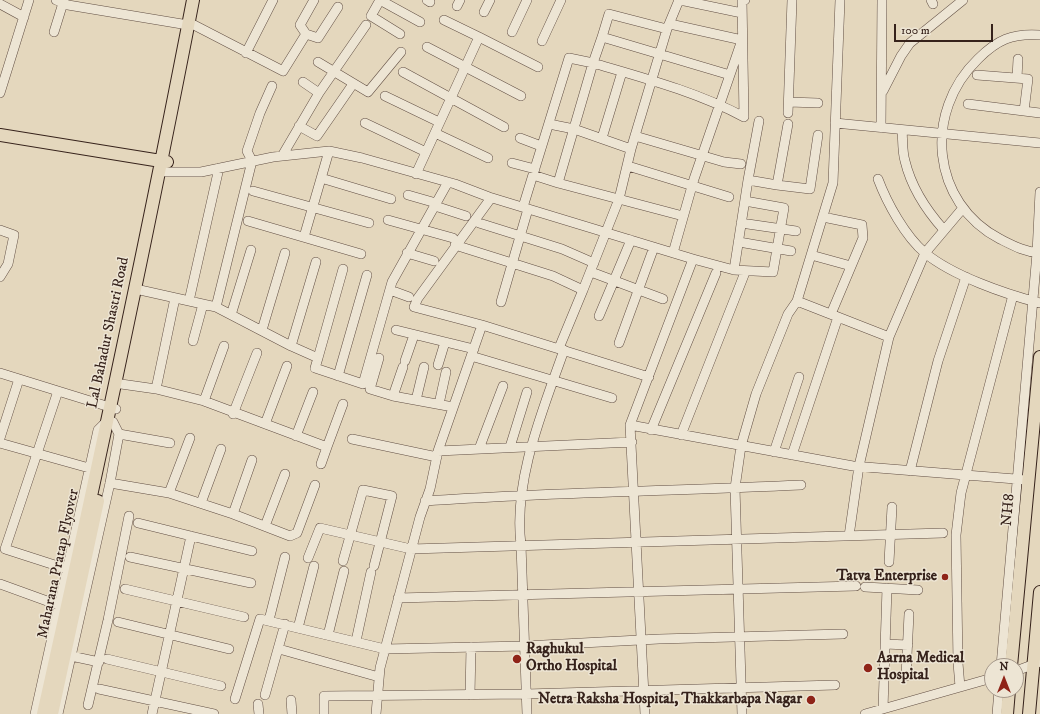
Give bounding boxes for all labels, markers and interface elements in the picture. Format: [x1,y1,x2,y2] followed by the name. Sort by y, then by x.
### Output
[896,16,995,42] scale bar
[901,23,930,38] text: 100 m
[84,256,134,410] street label: Lal Bahadur Shastri Road
[34,488,84,640] street label: Maharana Pratap Flyover
[999,493,1019,527] street label: NH8
[836,568,937,586] place label: Tatva Enterprise
[940,572,950,582] marker: Tatva Enterprise
[526,641,617,676] place label: Raghukul Ortho Hospital
[877,650,964,685] place label: Aarna Medical Hospital
[511,653,523,665] marker: Raghukul Ortho Hospital
[984,658,1024,698] north arrow
[999,660,1009,674] text: N
[862,662,874,674] marker: Aarna Medical Hospital
[538,691,802,709] place label: Netra Raksha Hospital, Thakkarbapa Nagar
[805,694,817,706] marker: Netra Raksha Hospital, Thakkarbapa Nagar

